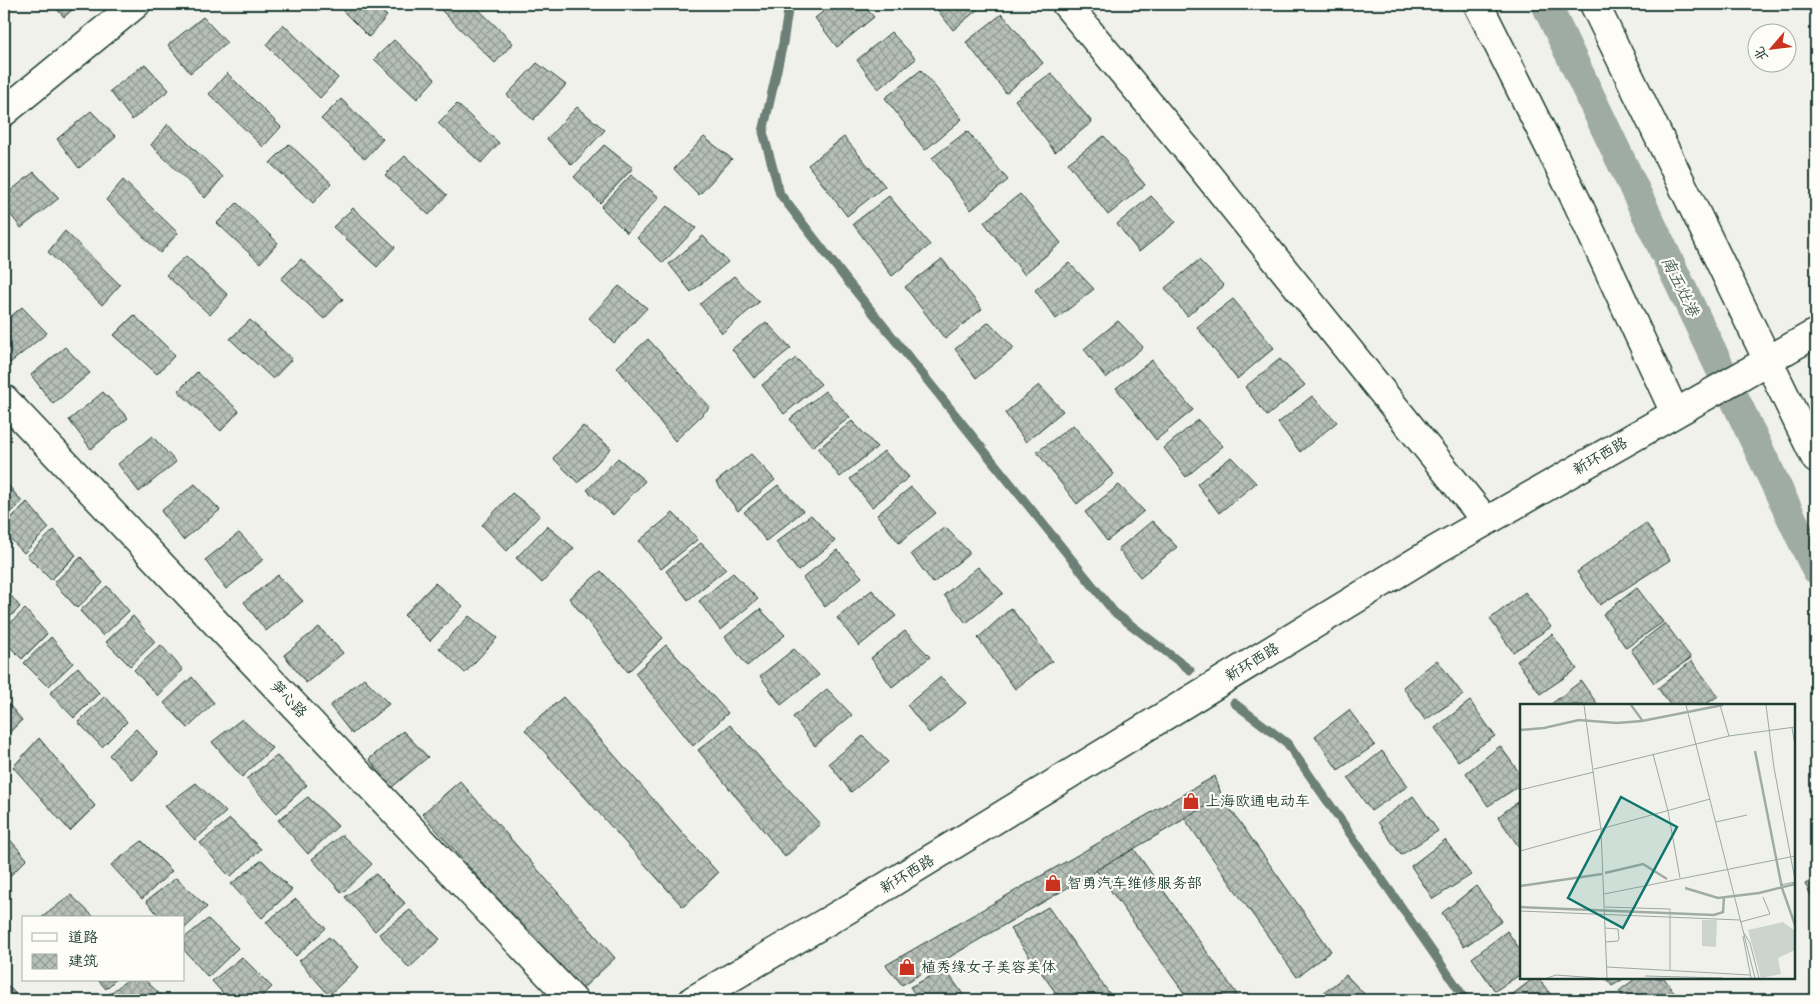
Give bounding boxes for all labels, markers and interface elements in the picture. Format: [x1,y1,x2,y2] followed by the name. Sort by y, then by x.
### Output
[1748,22,1798,72] north arrow
[1749,43,1774,65] text: 北
[1656,253,1705,322] water label: 南五灶港
[1569,432,1631,481] street label: 新环西路
[1221,638,1283,687] street label: 新环西路
[265,676,312,723] street label: 笋心路
[1520,704,1795,979] inset map
[1181,791,1201,811] shop icon: 上海欧通电动车
[1205,791,1310,812] place label: 上海欧通电动车
[876,850,938,899] street label: 新环西路
[1043,873,1063,893] shop icon: 智勇汽车维修服务部
[1067,873,1202,894] place label: 智勇汽车维修服务部
[22,916,185,982] legend
[68,927,98,948] text: 道路
[68,951,98,972] text: 建筑
[897,957,917,977] shop icon: 植秀缘女子美容美体
[921,957,1056,978] place label: 植秀缘女子美容美体

